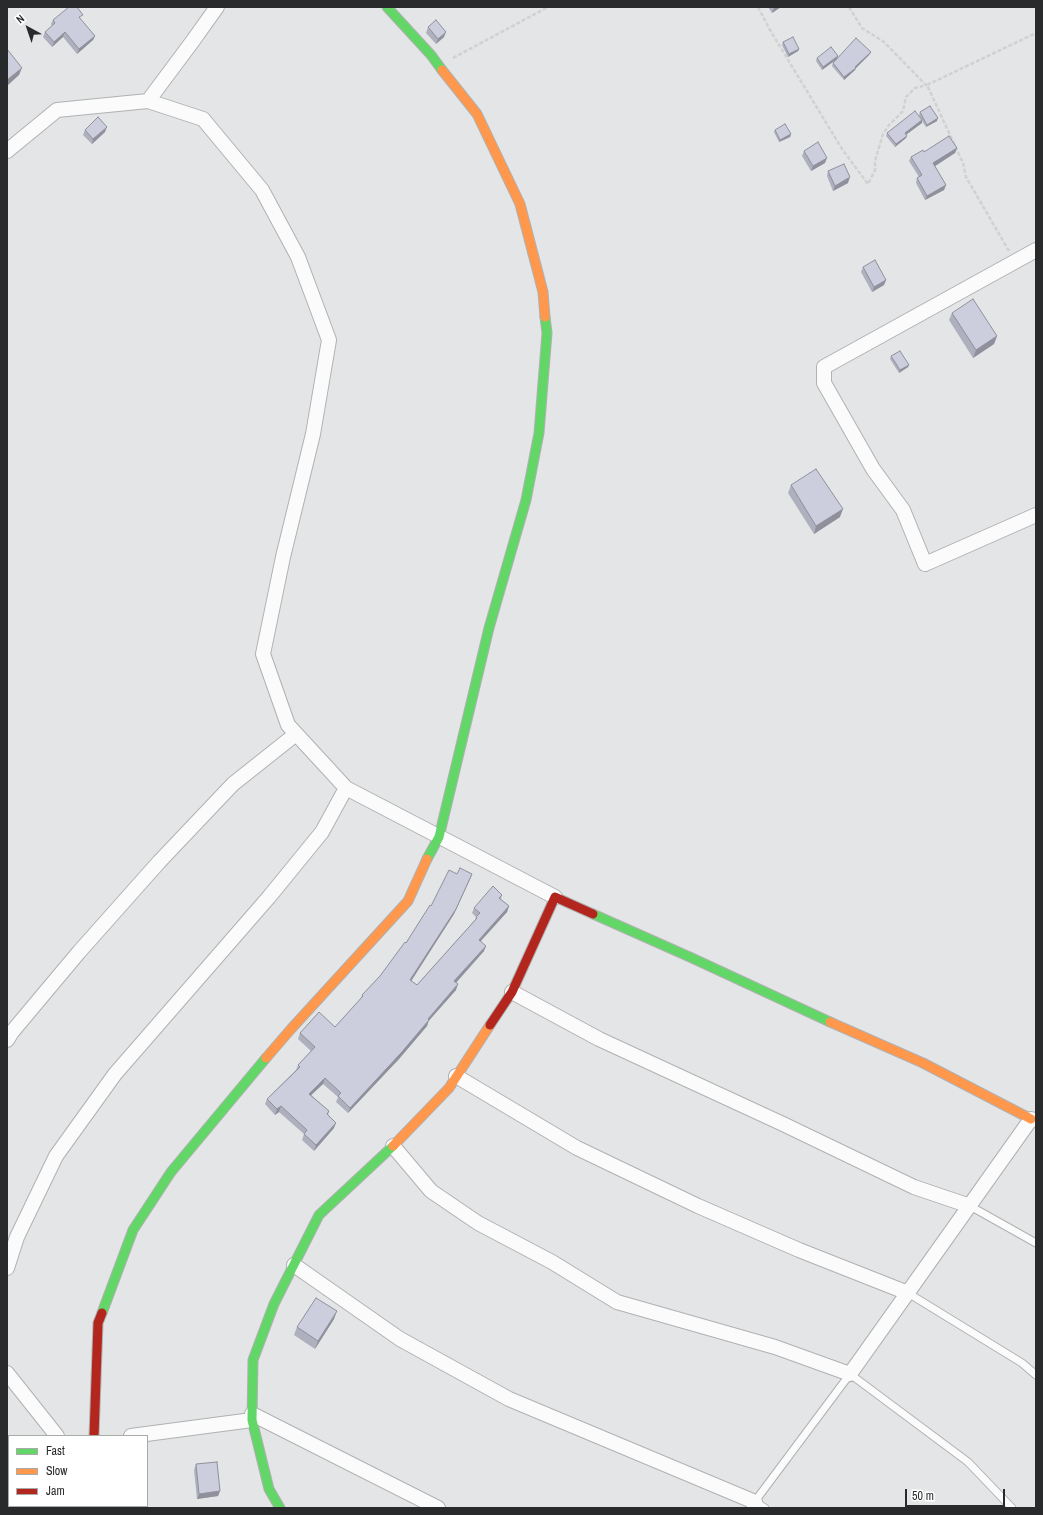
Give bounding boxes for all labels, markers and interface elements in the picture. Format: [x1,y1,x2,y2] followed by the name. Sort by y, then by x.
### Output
[8,8,48,48] north arrow
[13,11,27,26] text: N
[8,1435,148,1507] legend
[46,1443,65,1459] text: Fast
[46,1463,67,1479] text: Slow
[907,1481,1007,1507] scale bar
[46,1483,65,1499] text: Jam
[912,1488,934,1504] text: 50 m

